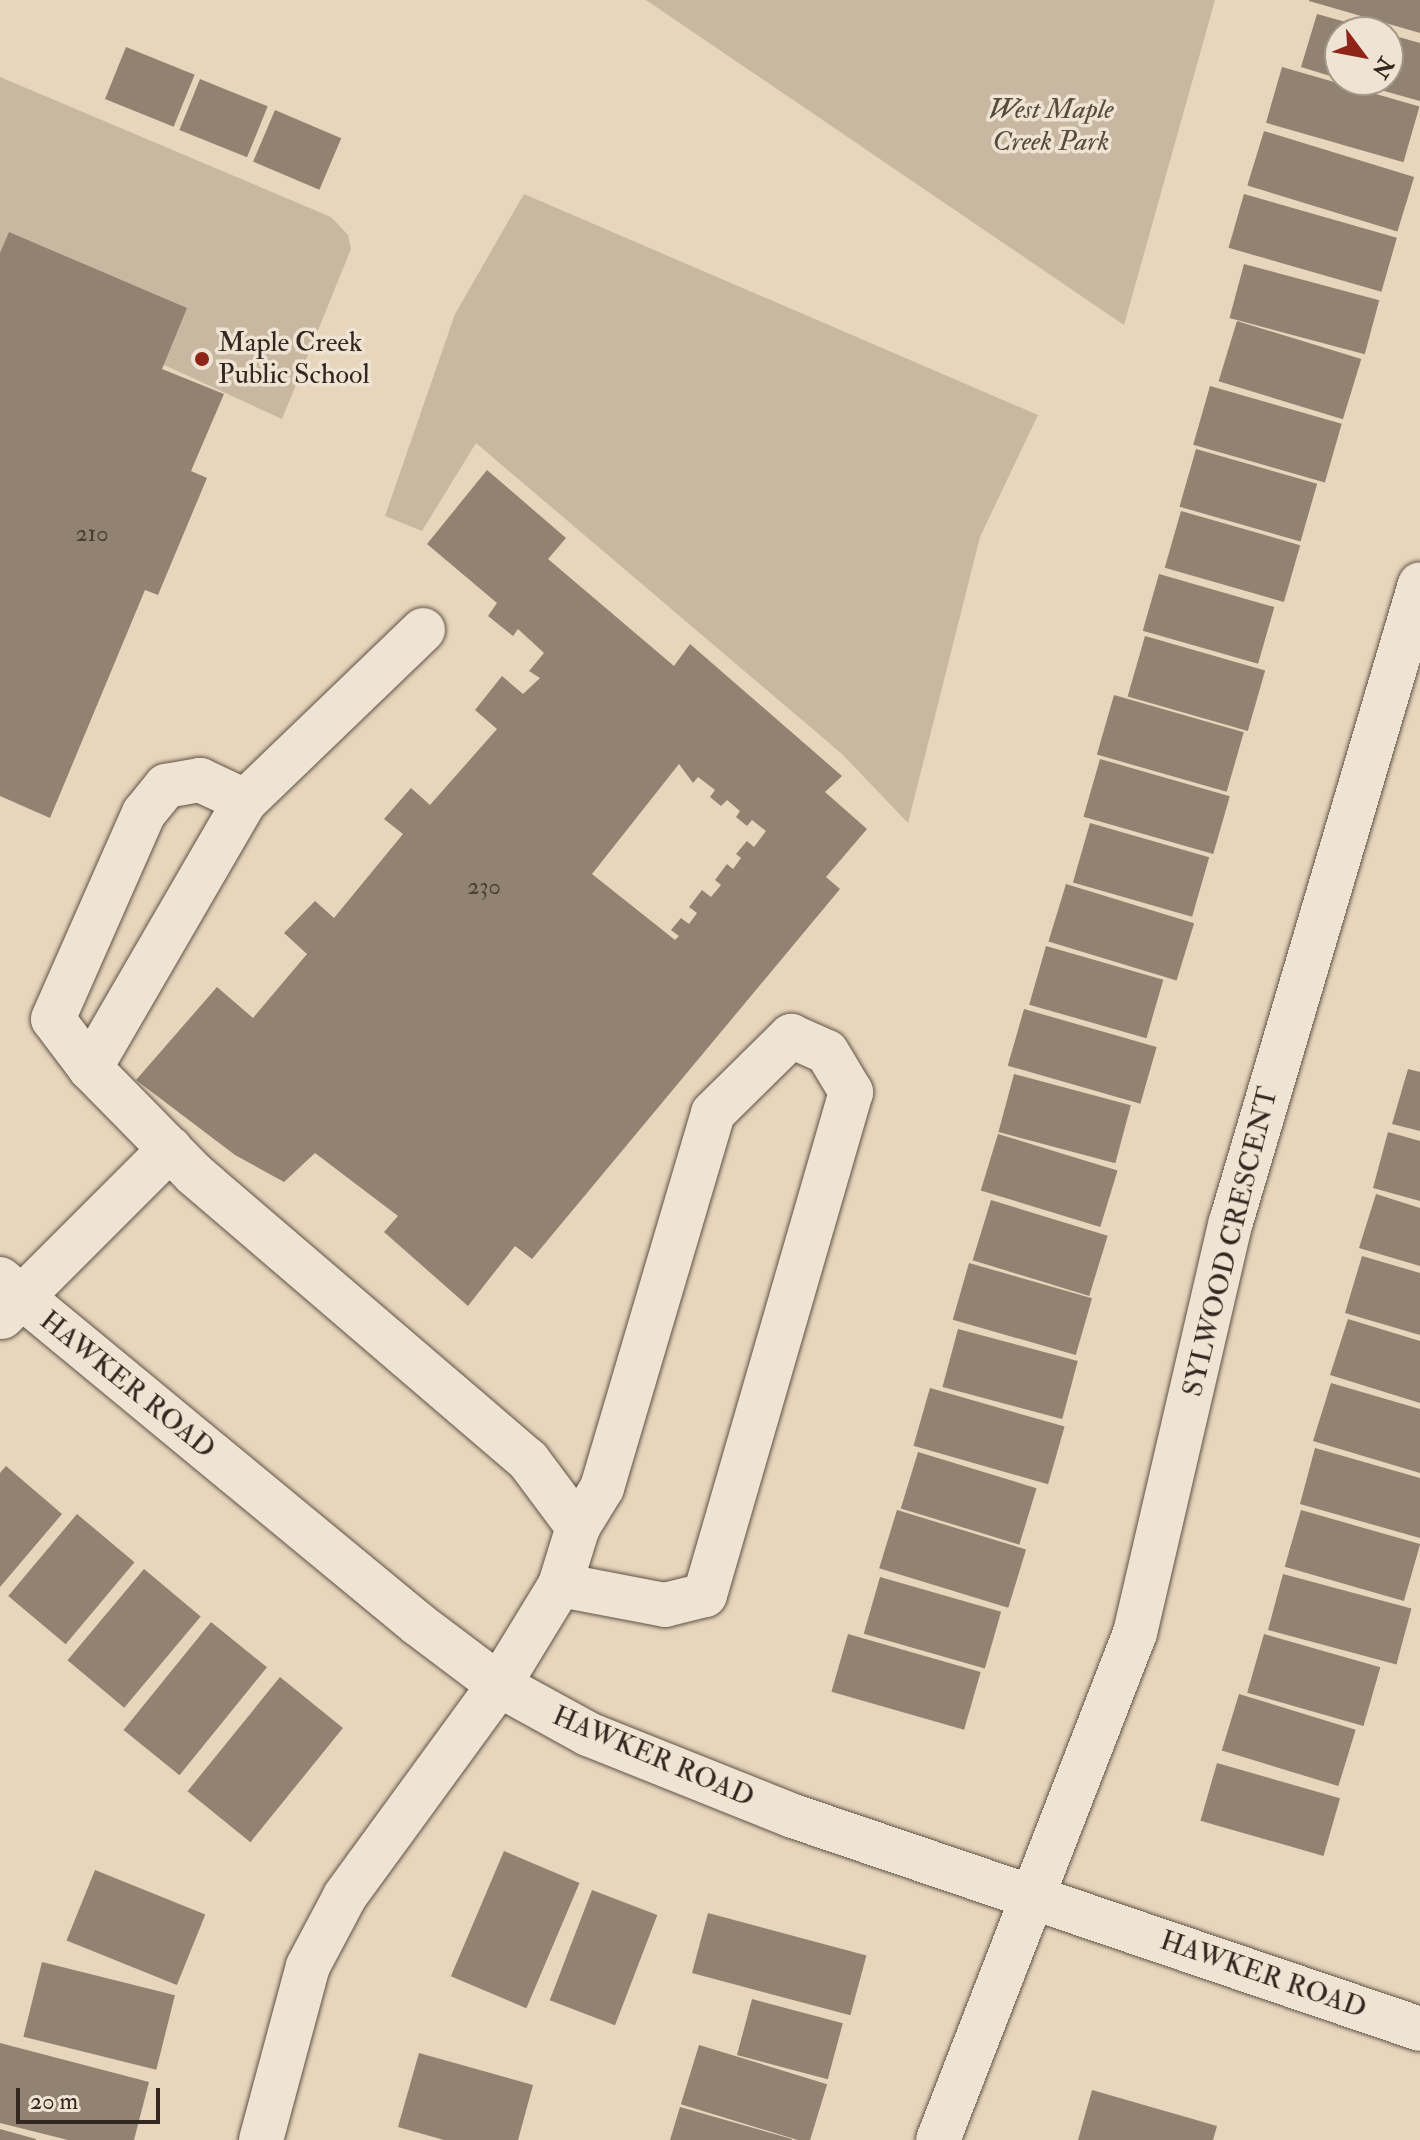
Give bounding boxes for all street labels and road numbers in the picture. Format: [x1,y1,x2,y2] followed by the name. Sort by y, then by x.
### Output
[1176,1084,1286,1400] street label: SYLWOOD CRESCENT
[33,1304,221,1466] street label: HAWKER ROAD
[547,1699,759,1815] street label: HAWKER ROAD
[1156,1924,1370,2026] street label: HAWKER ROAD

